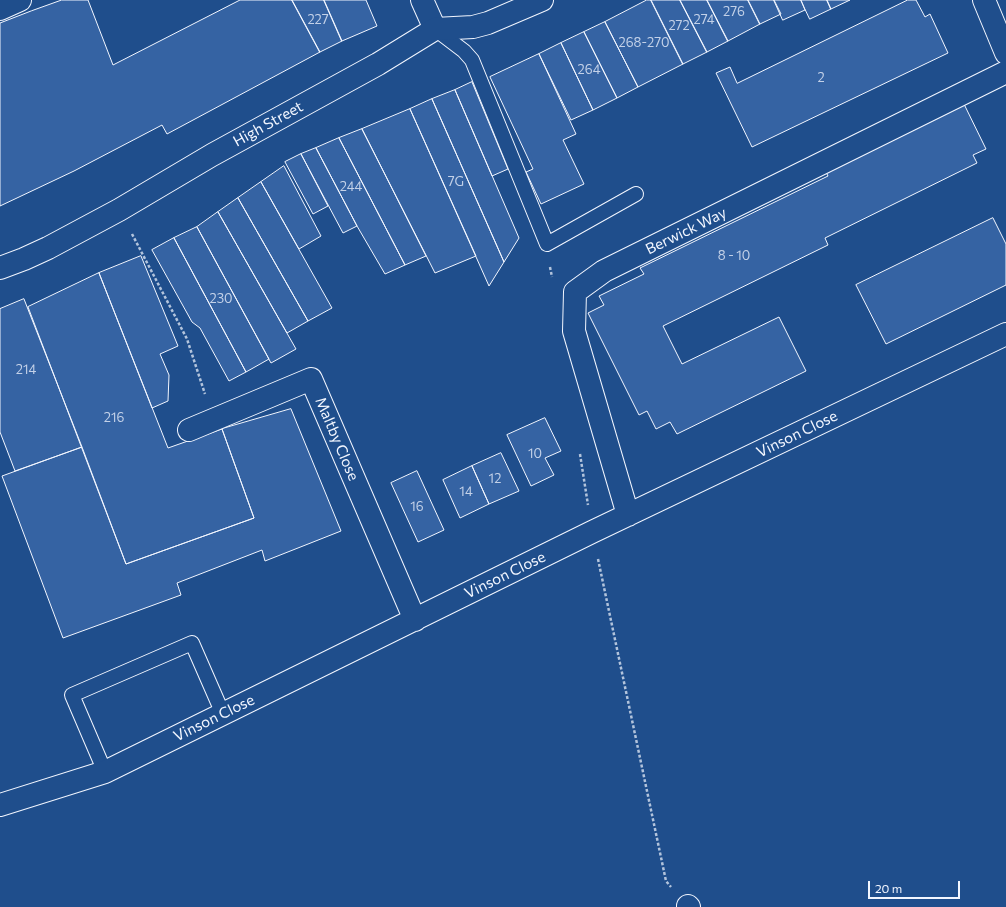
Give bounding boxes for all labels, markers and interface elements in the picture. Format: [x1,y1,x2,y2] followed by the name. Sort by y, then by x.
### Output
[723,4,745,20] house number: 276
[307,12,329,28] house number: 227
[693,12,715,28] house number: 274
[668,18,690,34] house number: 272
[619,35,669,51] house number: 268-270
[578,62,600,78] house number: 264
[817,70,825,86] house number: 2
[230,97,306,151] street label: High Street
[448,174,464,190] house number: 7G
[340,179,362,195] house number: 244
[643,204,729,258] street label: Berwick Way
[718,248,750,264] house number: 8 - 10
[209,291,233,307] house number: 230
[16,362,36,378] house number: 214
[311,395,363,483] street label: Maltby Close
[754,407,840,461] street label: Vinson Close
[104,410,124,426] house number: 216
[528,446,542,462] house number: 10
[489,471,501,487] house number: 12
[459,484,473,500] house number: 14
[410,499,424,515] house number: 16
[462,548,548,602] street label: Vinson Close
[171,691,257,745] street label: Vinson Close
[870,873,962,899] scale bar
[875,881,902,895] text: 20 m

